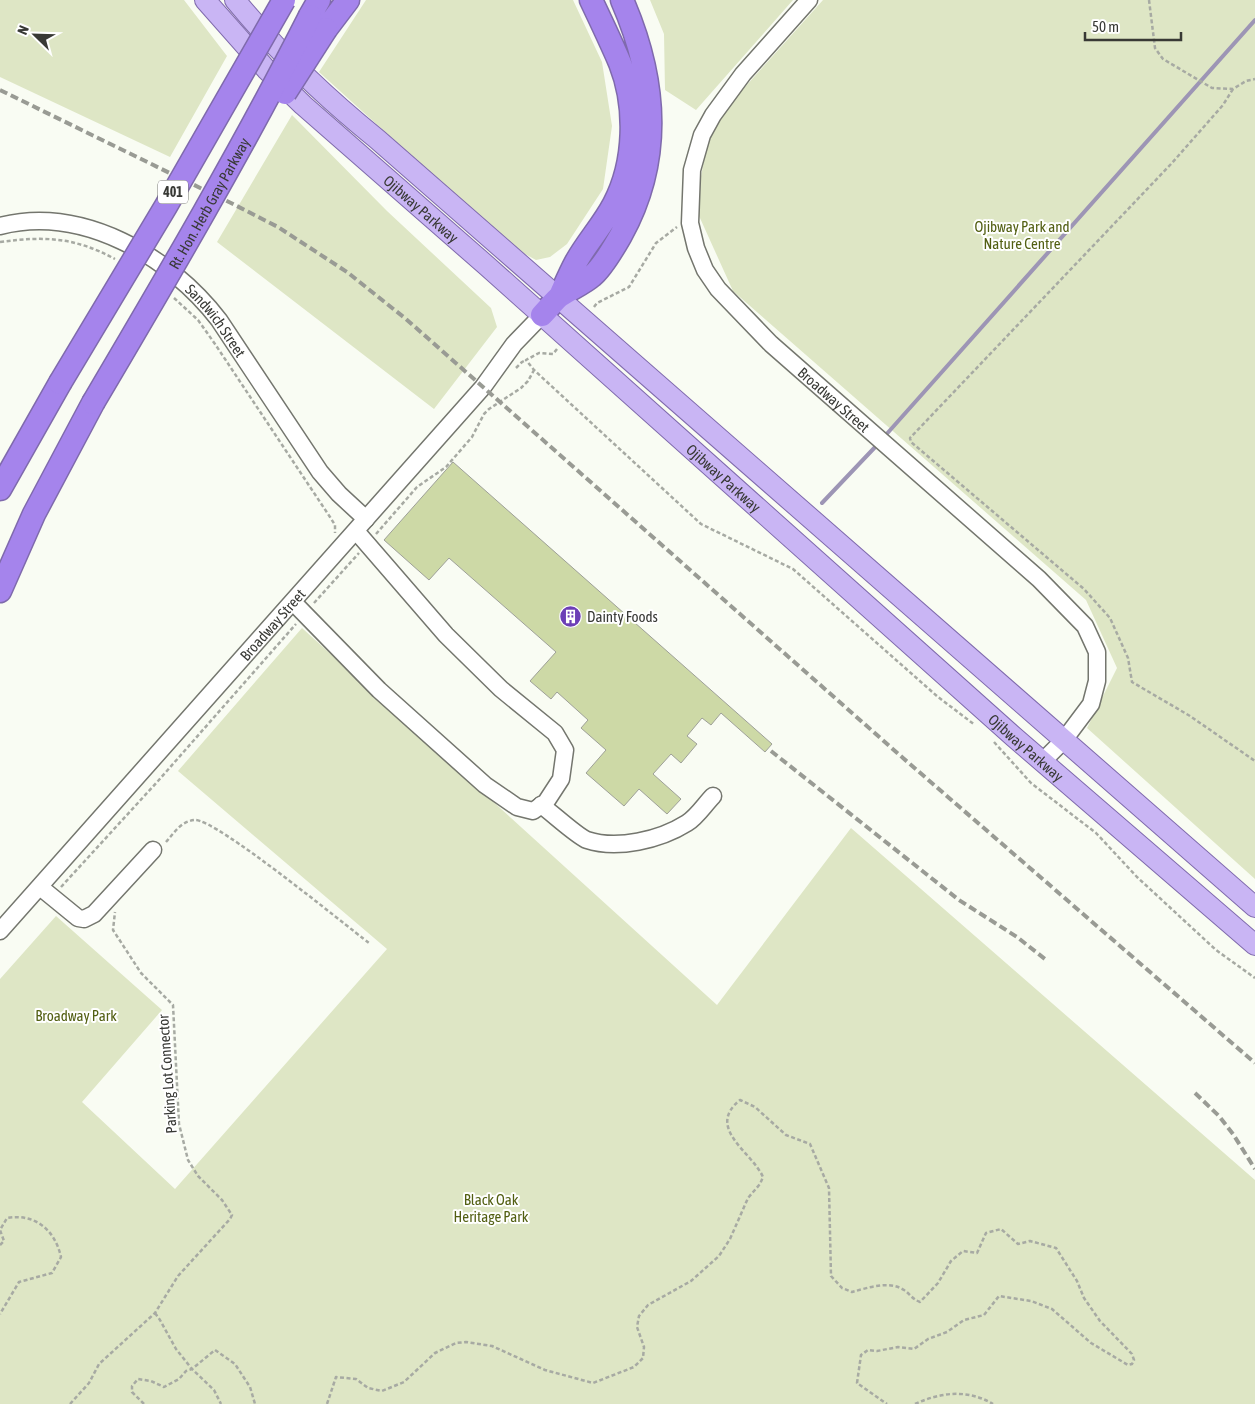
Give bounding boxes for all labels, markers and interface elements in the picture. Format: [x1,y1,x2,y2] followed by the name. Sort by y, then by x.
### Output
[10,10,60,60] north arrow
[1085,10,1181,42] scale bar
[1092,18,1119,35] text: 50 m
[14,23,32,37] text: N
[165,135,253,272] street label: Rt. Hon. Herb Gray Parkway
[380,171,462,246] street label: Ojibway Parkway
[158,180,188,203] road number: 401
[974,218,1070,252] park label: Ojibway Park and Nature Centre
[183,280,250,360] street label: Sandwich Street
[795,363,873,435] street label: Broadway Street
[683,440,765,515] street label: Ojibway Parkway
[236,585,308,664] street label: Broadway Street
[559,604,583,628] building icon: Dainty Foods
[587,608,658,625] place label: Dainty Foods
[985,710,1067,785] street label: Ojibway Parkway
[35,1007,117,1024] park label: Broadway Park
[154,1013,180,1134] street label: Parking Lot Connector
[454,1191,529,1225] park label: Black Oak Heritage Park

